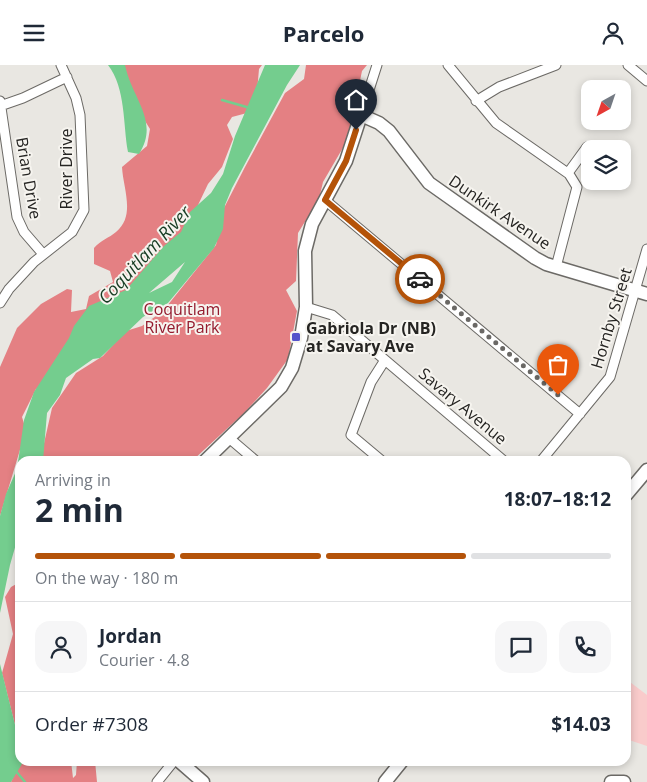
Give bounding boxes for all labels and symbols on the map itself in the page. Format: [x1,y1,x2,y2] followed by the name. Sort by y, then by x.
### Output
[335,79,377,130] pin
[581,80,631,130] north arrow
[55,129,77,209] street label: River Drive
[11,135,47,221] street label: Brian Drive
[445,170,555,254] street label: Dunkirk Avenue
[92,199,197,309] water label: Coquitlam River
[395,254,445,304] courier
[585,265,637,371] street label: Hornby Street
[144,298,220,338] park label: Coquitlam River Park
[306,317,436,357] place label: Gabriola Dr (NB) at Savary Ave
[290,331,302,343] marker: Gabriola Dr (NB) at Savary Ave
[537,344,579,395] pin
[414,363,512,449] street label: Savary Avenue

